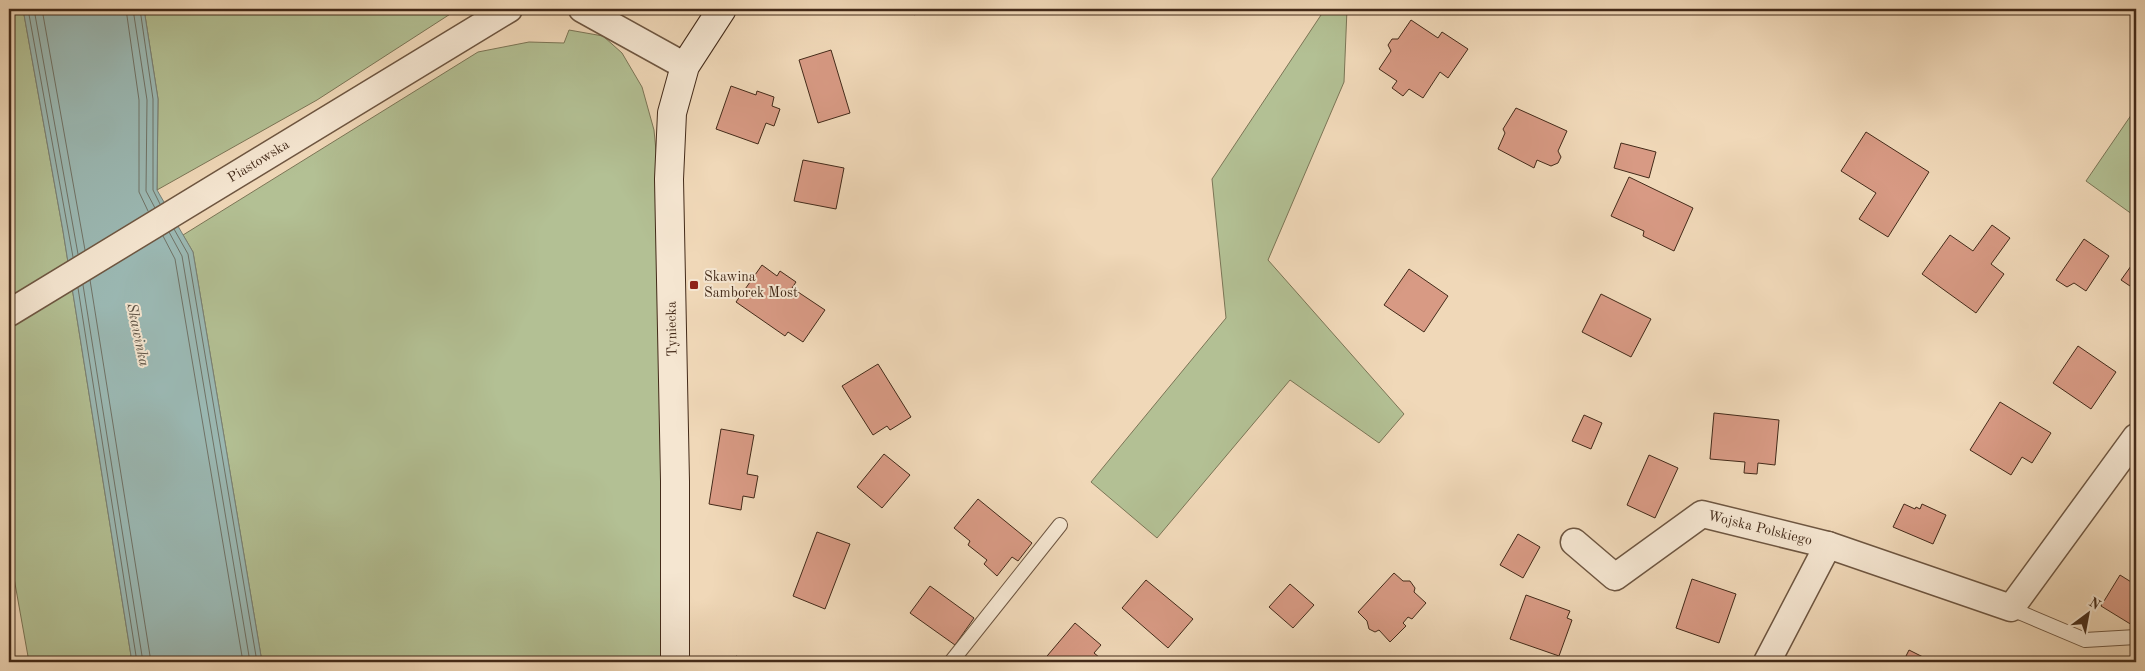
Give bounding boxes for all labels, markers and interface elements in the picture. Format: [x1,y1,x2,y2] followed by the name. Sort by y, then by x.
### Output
[225,137,292,185] street label: Piastowska
[704,270,798,300] place label: Skawina Samborek Most
[688,279,700,291] marker: Skawina Samborek Most
[665,301,679,357] street label: Tyniecka
[123,302,151,368] water label: Skawinka
[1706,509,1814,548] street label: Wojska Polskiego
[2062,588,2112,638] north arrow
[2086,595,2103,613] text: N

